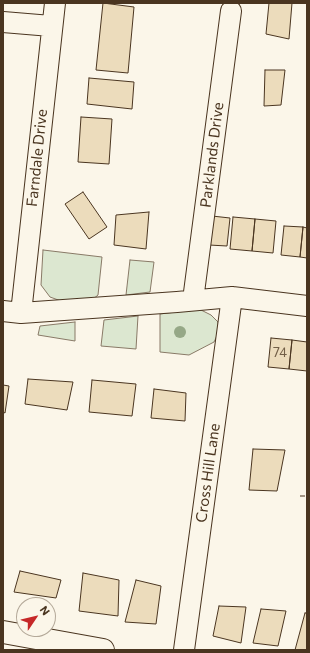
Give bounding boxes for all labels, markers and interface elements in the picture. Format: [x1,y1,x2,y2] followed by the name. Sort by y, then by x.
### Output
[197,101,227,209] street label: Parklands Drive
[23,108,51,208] street label: Farndale Drive
[273,345,287,361] house number: 74
[192,422,224,524] street label: Cross Hill Lane
[16,597,56,637] north arrow
[38,603,53,618] text: N

